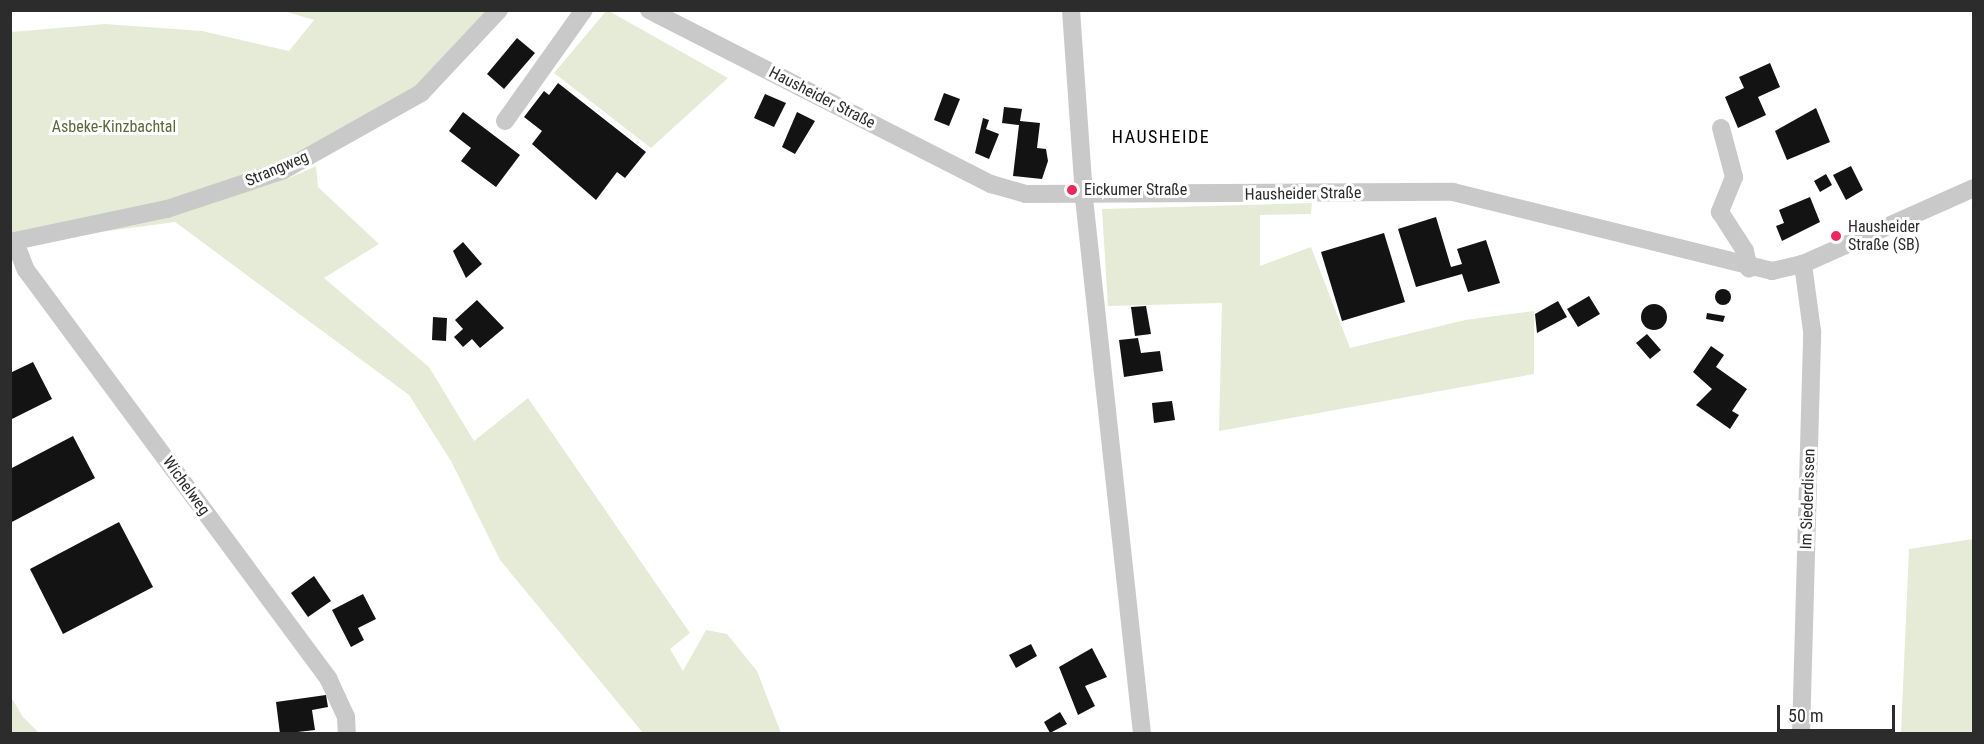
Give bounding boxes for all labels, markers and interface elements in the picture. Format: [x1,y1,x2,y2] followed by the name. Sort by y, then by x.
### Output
[766,63,878,133] street label: Hausheider Straße
[52,117,176,137] park label: Asbeke-Kinzbachtal
[1112,126,1210,148] district label: HAUSHEIDE
[243,147,311,191] street label: Strangweg
[1084,180,1187,200] place label: Eickumer Straße
[1065,183,1079,197] marker: Eickumer Straße
[1245,183,1361,205] street label: Hausheider Straße
[1848,217,1920,255] place label: Hausheider Straße (SB)
[1829,229,1843,243] marker: Hausheider Straße (SB)
[1797,448,1819,550] street label: Im Siederdissen
[158,453,214,519] street label: Wichelweg
[1780,693,1898,731] scale bar
[1788,705,1823,726] text: 50 m

